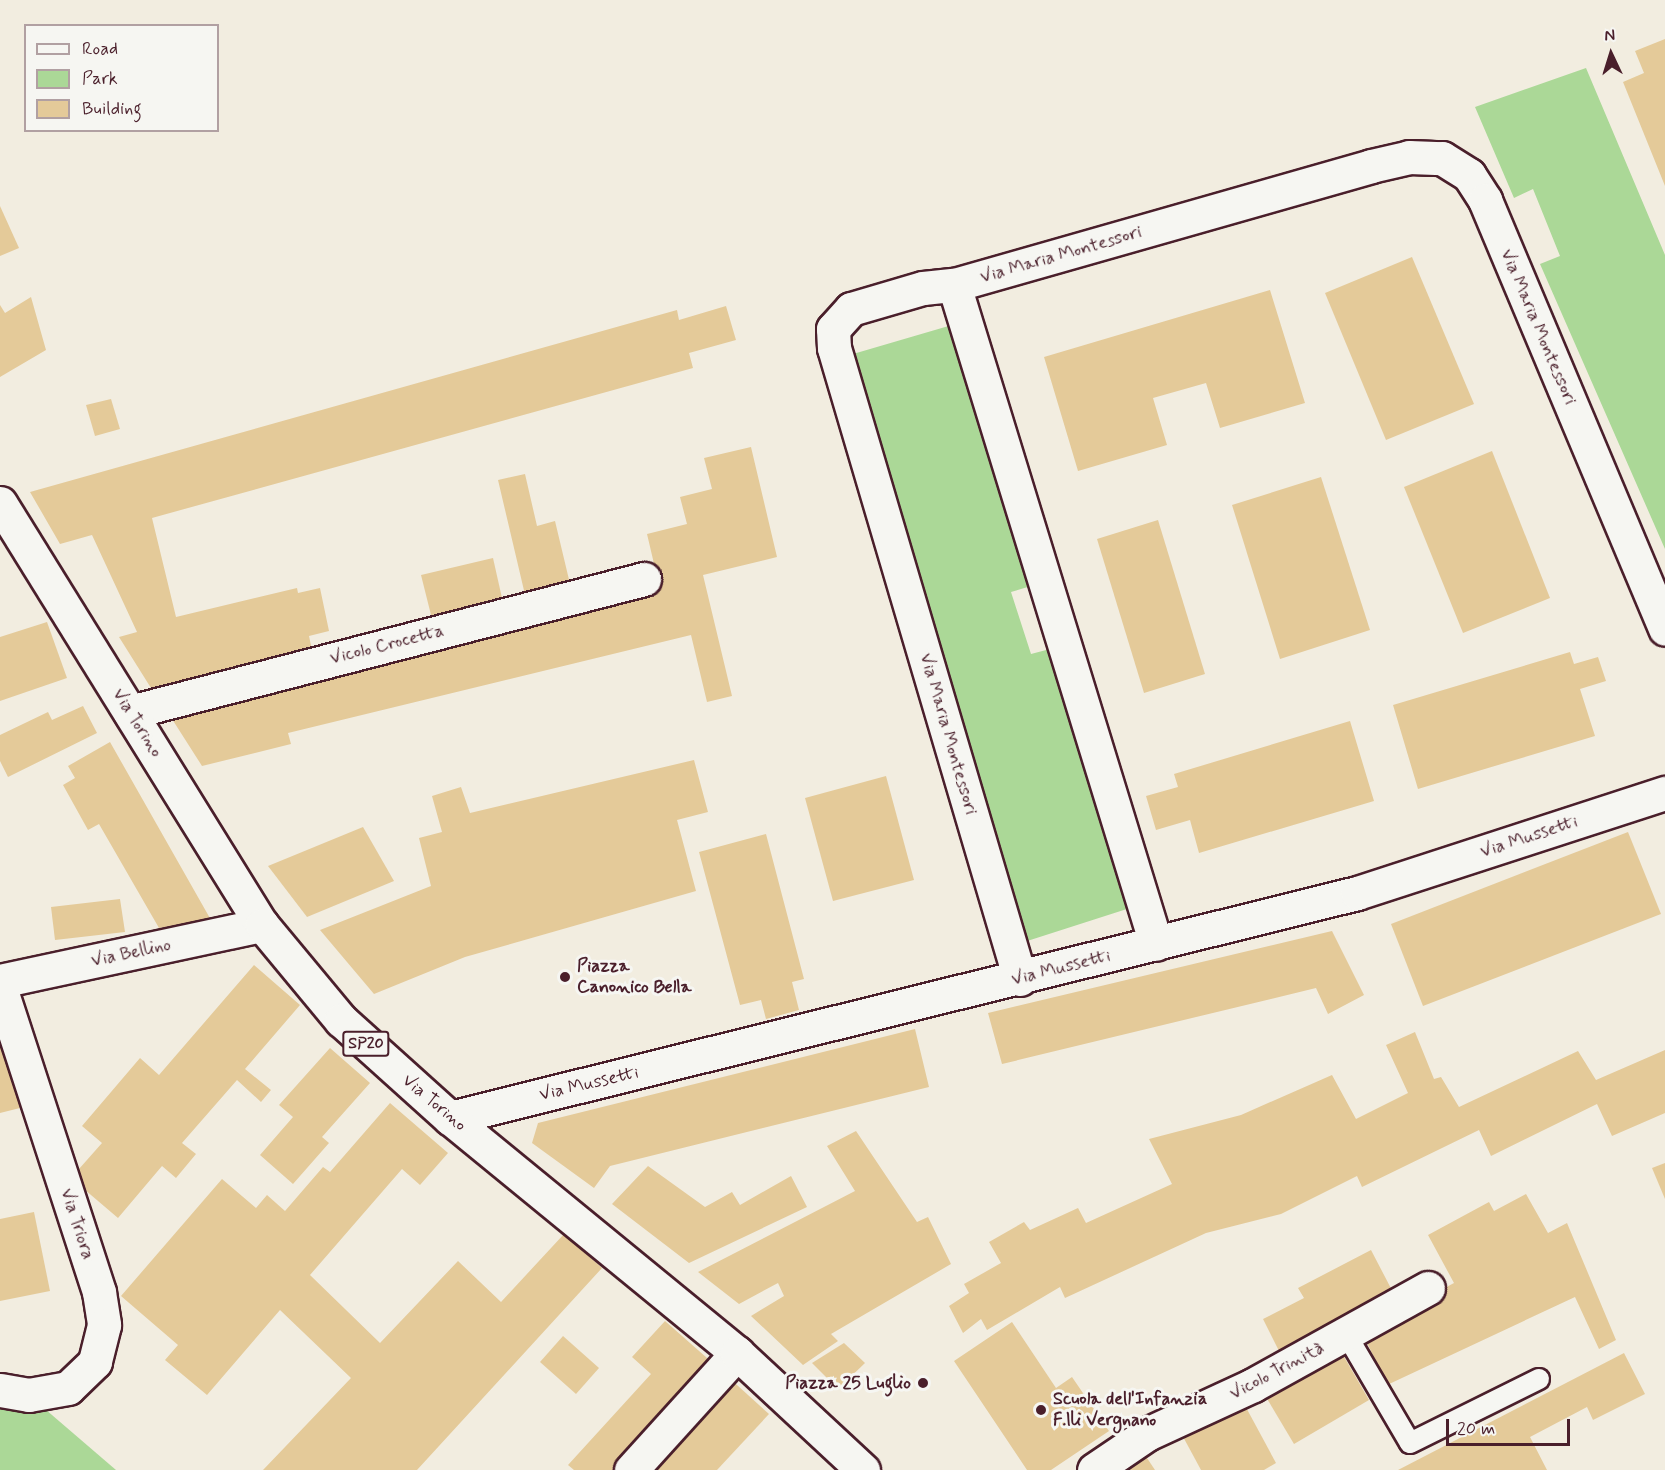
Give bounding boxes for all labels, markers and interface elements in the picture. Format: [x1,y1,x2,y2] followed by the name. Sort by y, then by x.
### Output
[24,24,219,132] legend
[1581,24,1641,84] north arrow
[1604,25,1616,46] text: N
[82,37,118,61] text: Road
[82,67,118,91] text: Park
[82,97,142,121] text: Building
[978,222,1144,288] street label: Via Maria Montessori
[1495,246,1581,408] street label: Via Maria Montessori
[328,620,446,670] street label: Vicolo Crocetta
[915,651,981,817] street label: Via Maria Montessori
[107,684,167,762] street label: Via Torino
[1478,811,1580,863] street label: Via Mussetti
[89,934,173,972] street label: Via Bellino
[1010,945,1112,991] street label: Via Mussetti
[577,956,691,998] place label: Piazza Canonico Bella
[558,970,572,984] marker: Piazza Canonico Bella
[342,1031,390,1057] road number: SP20
[538,1062,640,1106] street label: Via Mussetti
[397,1070,471,1136] street label: Via Torino
[55,1185,99,1263] street label: Via Triora
[1226,1337,1328,1405] street label: Vicolo Trinità
[785,1372,911,1394] place label: Piazza 25 Luglio
[916,1376,930,1390] marker: Piazza 25 Luglio
[1053,1389,1207,1432] place label: Scuola dell'Infanzia F.lli Vergnano
[1034,1403,1048,1417] marker: Scuola dell'Infanzia F.lli Vergnano
[1449,1407,1574,1445] scale bar
[1457,1417,1495,1441] text: 20 m

